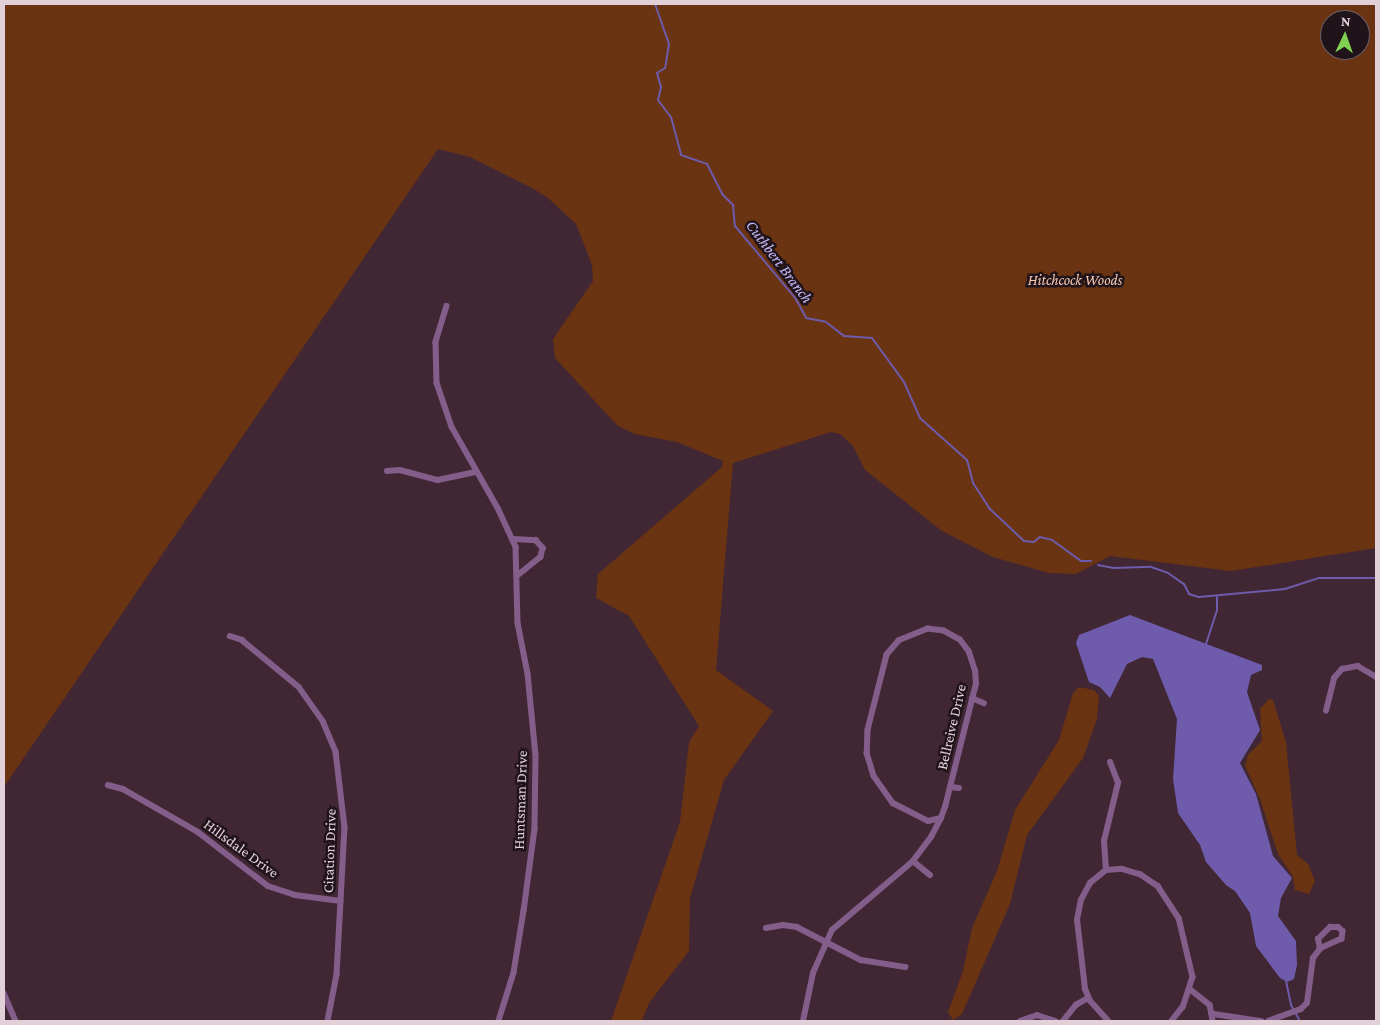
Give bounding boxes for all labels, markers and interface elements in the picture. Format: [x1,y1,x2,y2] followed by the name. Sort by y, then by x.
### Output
[1320,10,1370,60] north arrow
[1341,13,1351,29] text: N
[742,217,816,307] water label: Cuthbert Branch
[1028,272,1122,290] park label: Hitchcock Woods
[933,683,971,771] street label: Bellreive Drive
[510,750,532,850] street label: Huntsman Drive
[320,808,340,894] street label: Citation Drive
[200,816,282,882] street label: Hillsdale Drive

